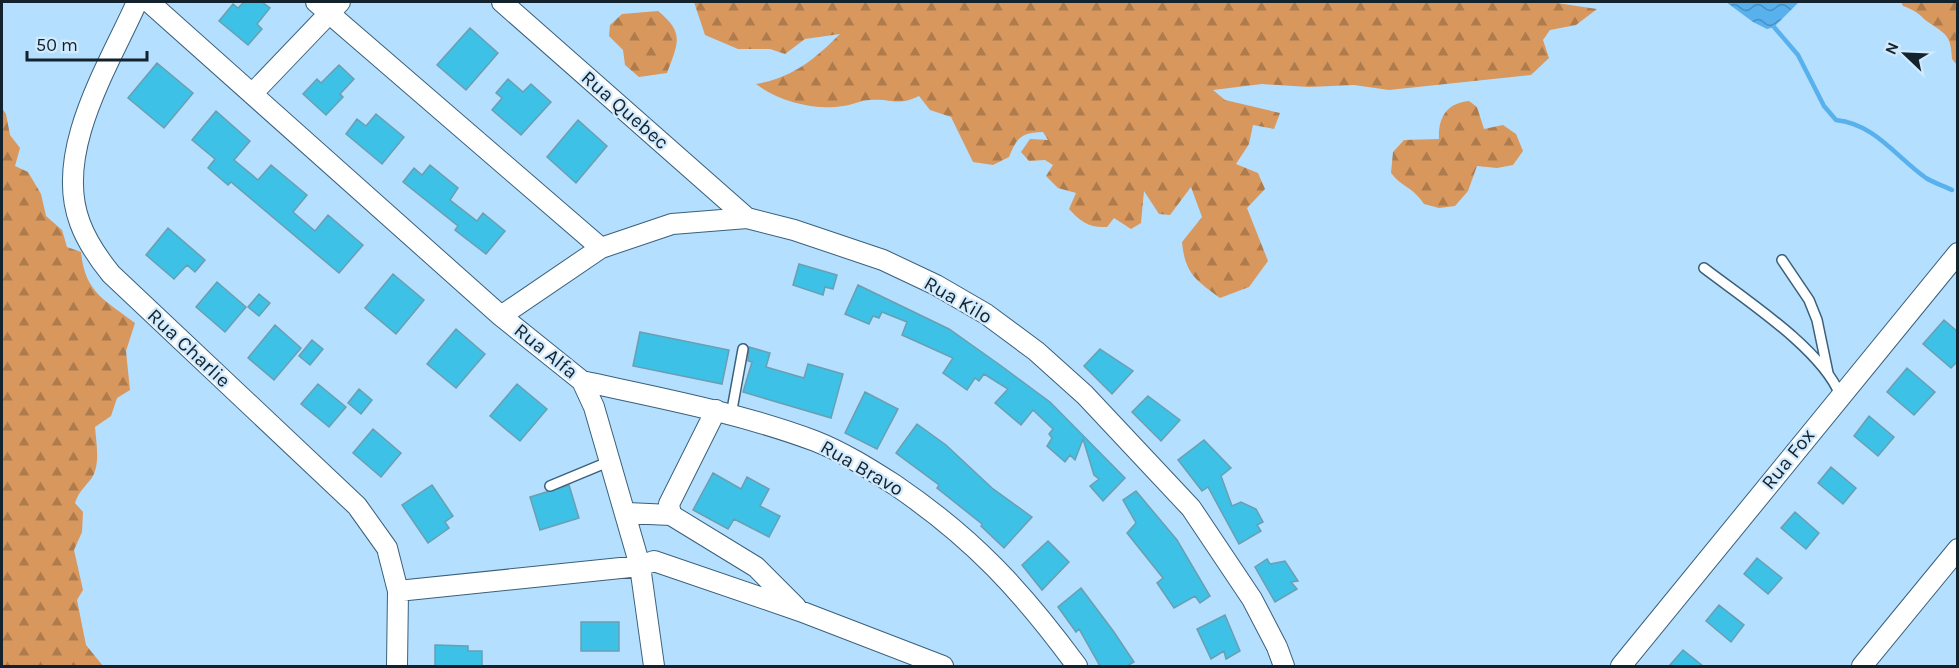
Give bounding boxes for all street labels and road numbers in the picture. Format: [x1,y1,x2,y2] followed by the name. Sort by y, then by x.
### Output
[577,66,673,154] street label: Rua Quebec
[920,271,996,329] street label: Rua Kilo
[143,304,235,392] street label: Rua Charlie
[510,318,582,384] street label: Rua Alfa
[1757,424,1819,494] street label: Rua Fox
[817,435,907,501] street label: Rua Bravo

